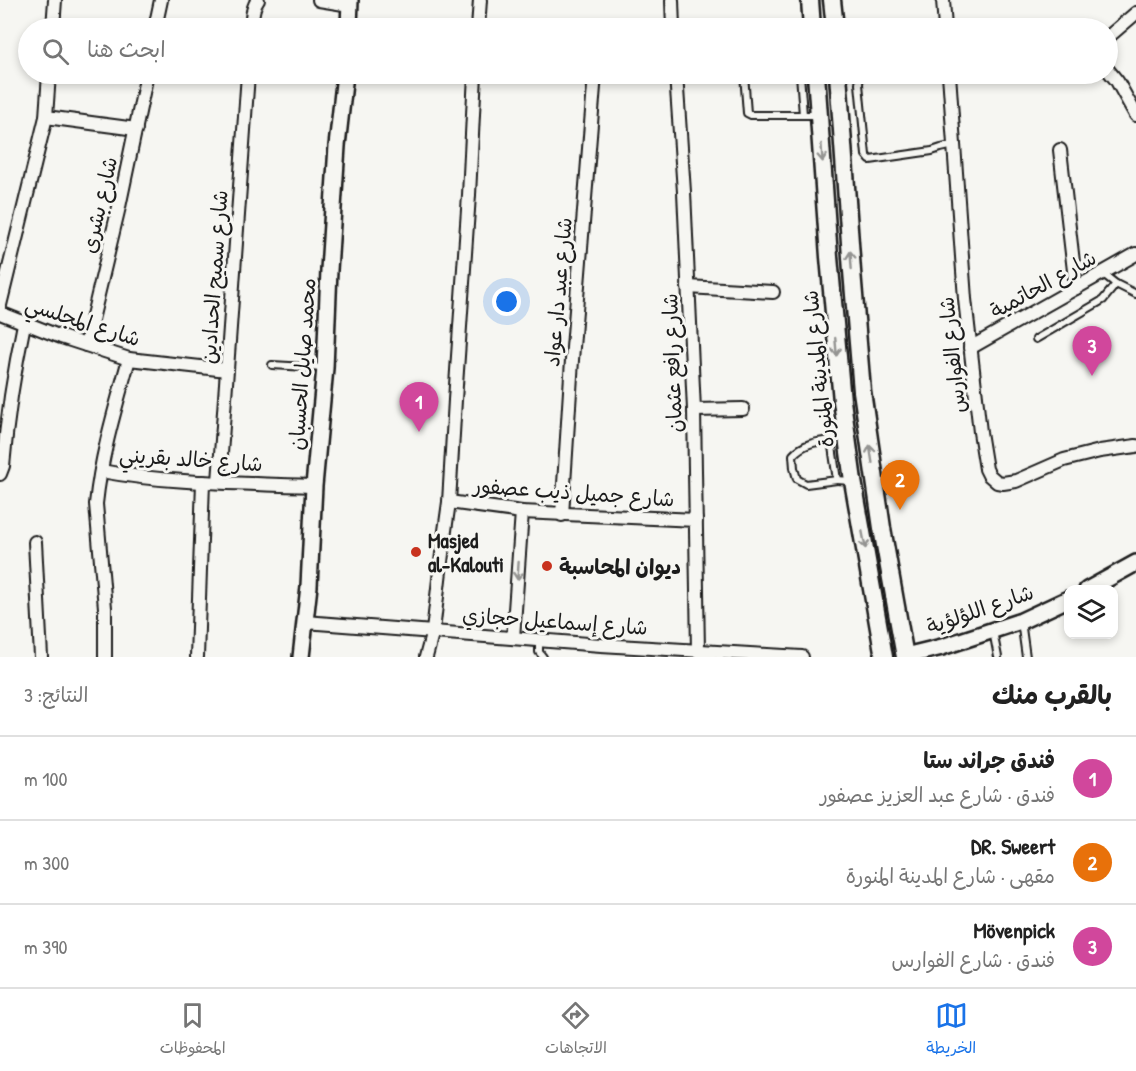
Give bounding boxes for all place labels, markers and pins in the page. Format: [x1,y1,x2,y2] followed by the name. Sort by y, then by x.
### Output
[1072,326,1112,376] pin: 3
[400,382,438,432] pin: 1
[880,460,920,510] pin: 2
[428,526,504,579] place label: Masjed al-Kalouti
[409,545,423,559] marker: Masjed al-Kalouti
[559,552,681,581] place label: ديوان المحاسبة
[540,559,554,573] marker: ديوان المحاسبة

